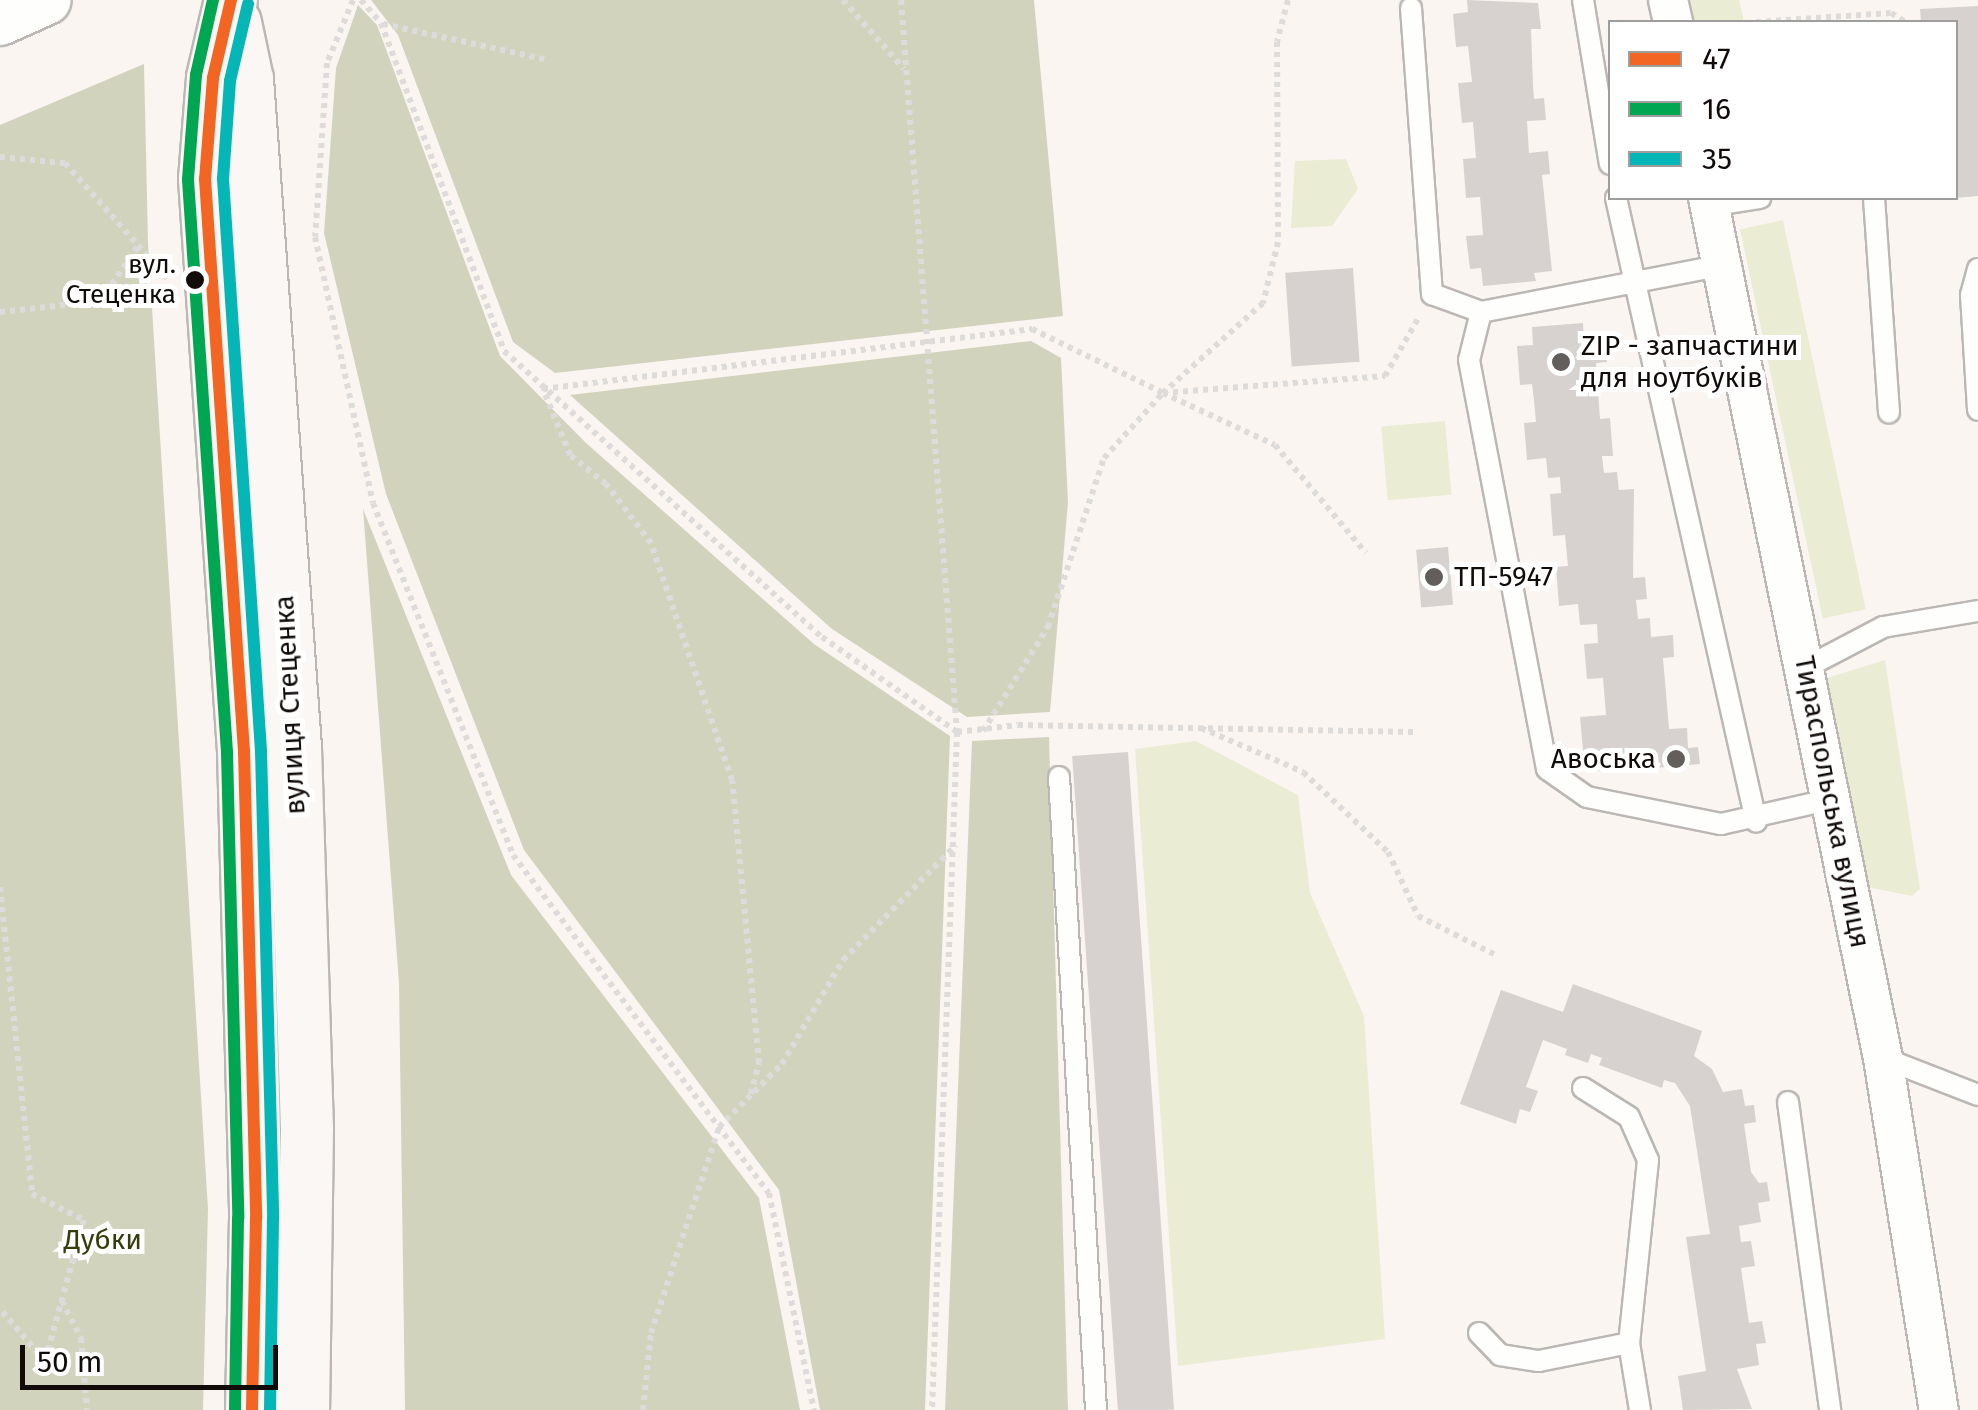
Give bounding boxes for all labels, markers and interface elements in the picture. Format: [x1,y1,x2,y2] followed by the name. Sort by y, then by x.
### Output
[1608,20,1958,200] legend
[1702,41,1731,77] text: 47
[1702,91,1731,127] text: 16
[1702,141,1732,177] text: 35
[66,249,176,310] place label: вул. Стеценка
[185,270,205,290] marker: вул. Стеценка
[1581,329,1799,395] place label: ZIP - запчастини для ноутбуків
[1550,351,1572,373] marker: ZIP - запчастини для ноутбуків
[1454,560,1553,594] place label: ТП-5947
[1423,566,1445,588] marker: ТП-5947
[267,594,313,816] street label: вулиця Стеценка
[1787,653,1877,951] street label: Тираспольська вулиця
[1551,742,1656,776] place label: Авоська
[1665,748,1687,770] marker: Авоська
[64,1223,142,1257] park label: Дубки
[25,1325,282,1387] scale bar
[37,1344,102,1380] text: 50 m

